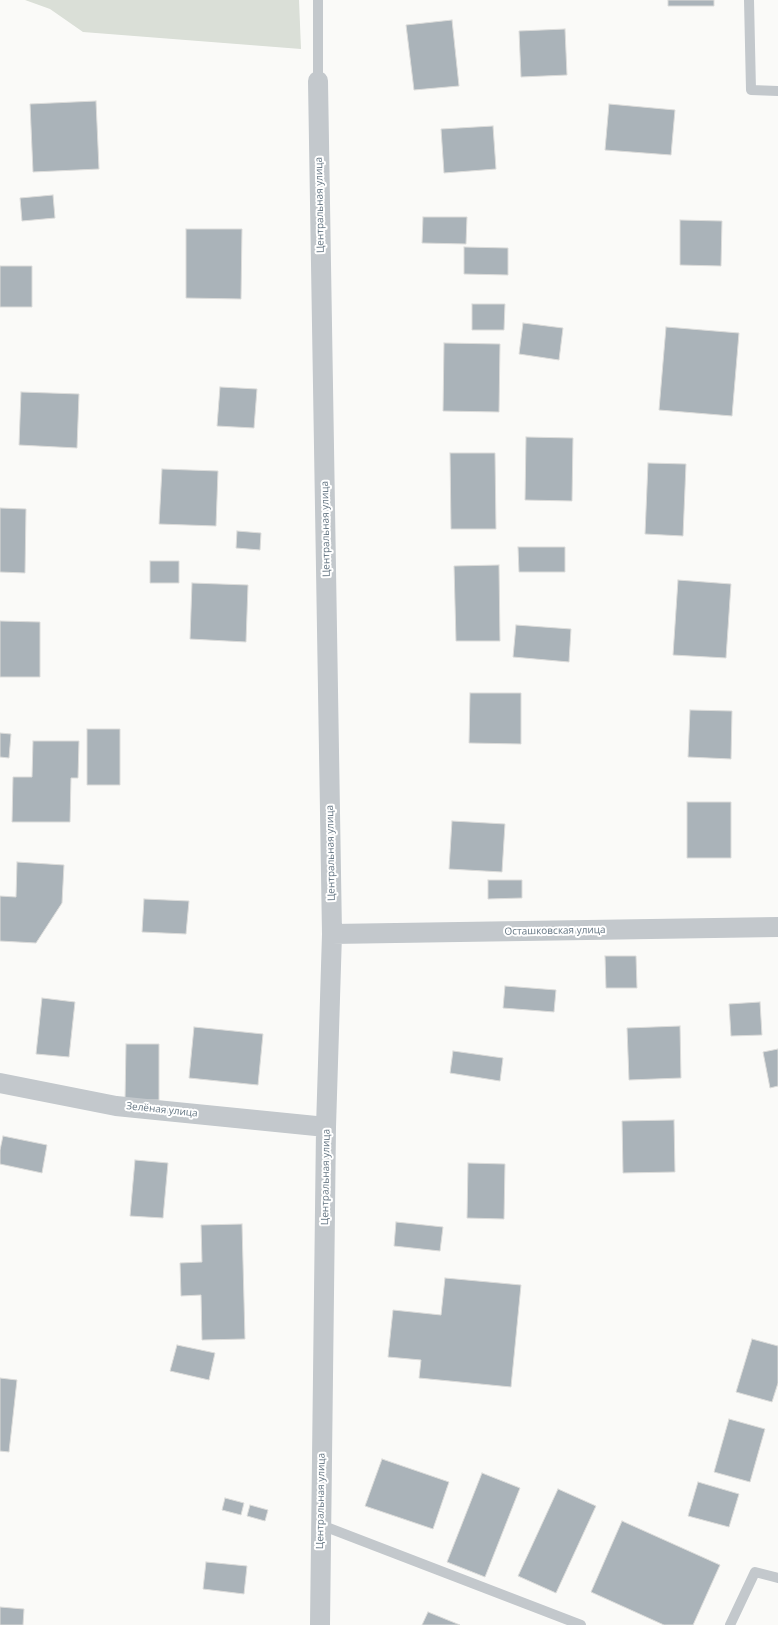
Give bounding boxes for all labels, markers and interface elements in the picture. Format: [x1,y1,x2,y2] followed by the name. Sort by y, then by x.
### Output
[313,157,327,253] street label: Центральная улица
[319,481,333,577] street label: Центральная улица
[324,805,338,901] street label: Центральная улица
[504,924,606,938] street label: Осташковская улица
[126,1100,198,1120] street label: Зелёная улица
[319,1129,333,1225] street label: Центральная улица
[314,1453,328,1549] street label: Центральная улица

